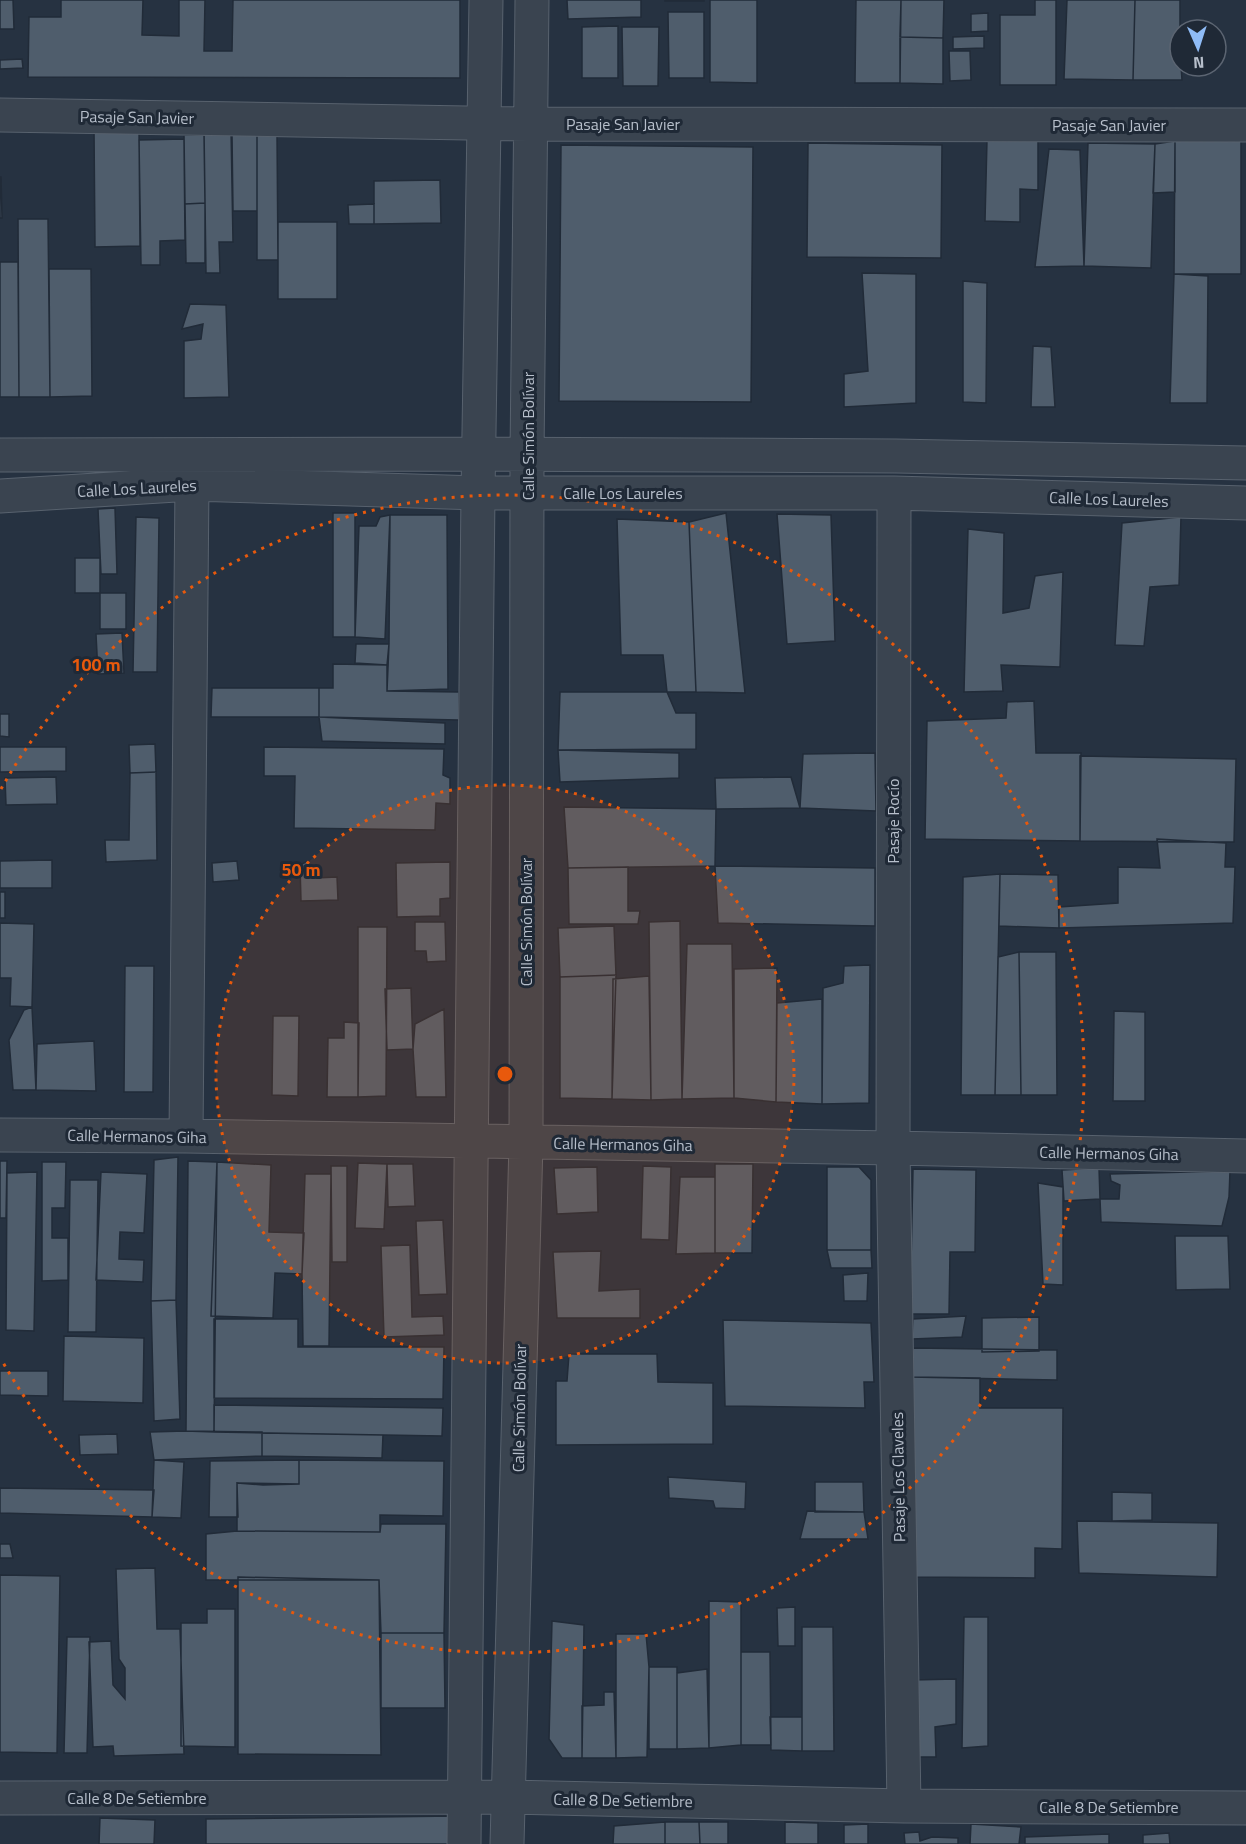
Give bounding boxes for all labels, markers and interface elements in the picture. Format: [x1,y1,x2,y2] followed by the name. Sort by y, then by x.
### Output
[1168,18,1228,78] north arrow
[1193,51,1205,75] text: N
[80,104,195,130] street label: Pasaje San Javier
[566,112,681,136] street label: Pasaje San Javier
[1052,113,1167,137] street label: Pasaje San Javier
[516,371,540,500] street label: Calle Simón Bolívar
[77,473,197,503] street label: Calle Los Laureles
[563,481,683,505] street label: Calle Los Laureles
[1049,485,1169,513] street label: Calle Los Laureles
[71,651,121,678] text: 100 m
[881,778,905,864] street label: Pasaje Rocío
[281,856,321,883] text: 50 m
[514,857,538,986] street label: Calle Simón Bolívar
[495,1064,515,1084] centre of rings
[67,1123,207,1149] street label: Calle Hermanos Giha
[553,1131,693,1157] street label: Calle Hermanos Giha
[1039,1140,1179,1166] street label: Calle Hermanos Giha
[506,1343,532,1472] street label: Calle Simón Bolívar
[885,1412,911,1542] street label: Pasaje Los Claveles
[67,1786,207,1810] street label: Calle 8 De Setiembre
[553,1787,693,1813] street label: Calle 8 De Setiembre
[1039,1795,1179,1819] street label: Calle 8 De Setiembre

